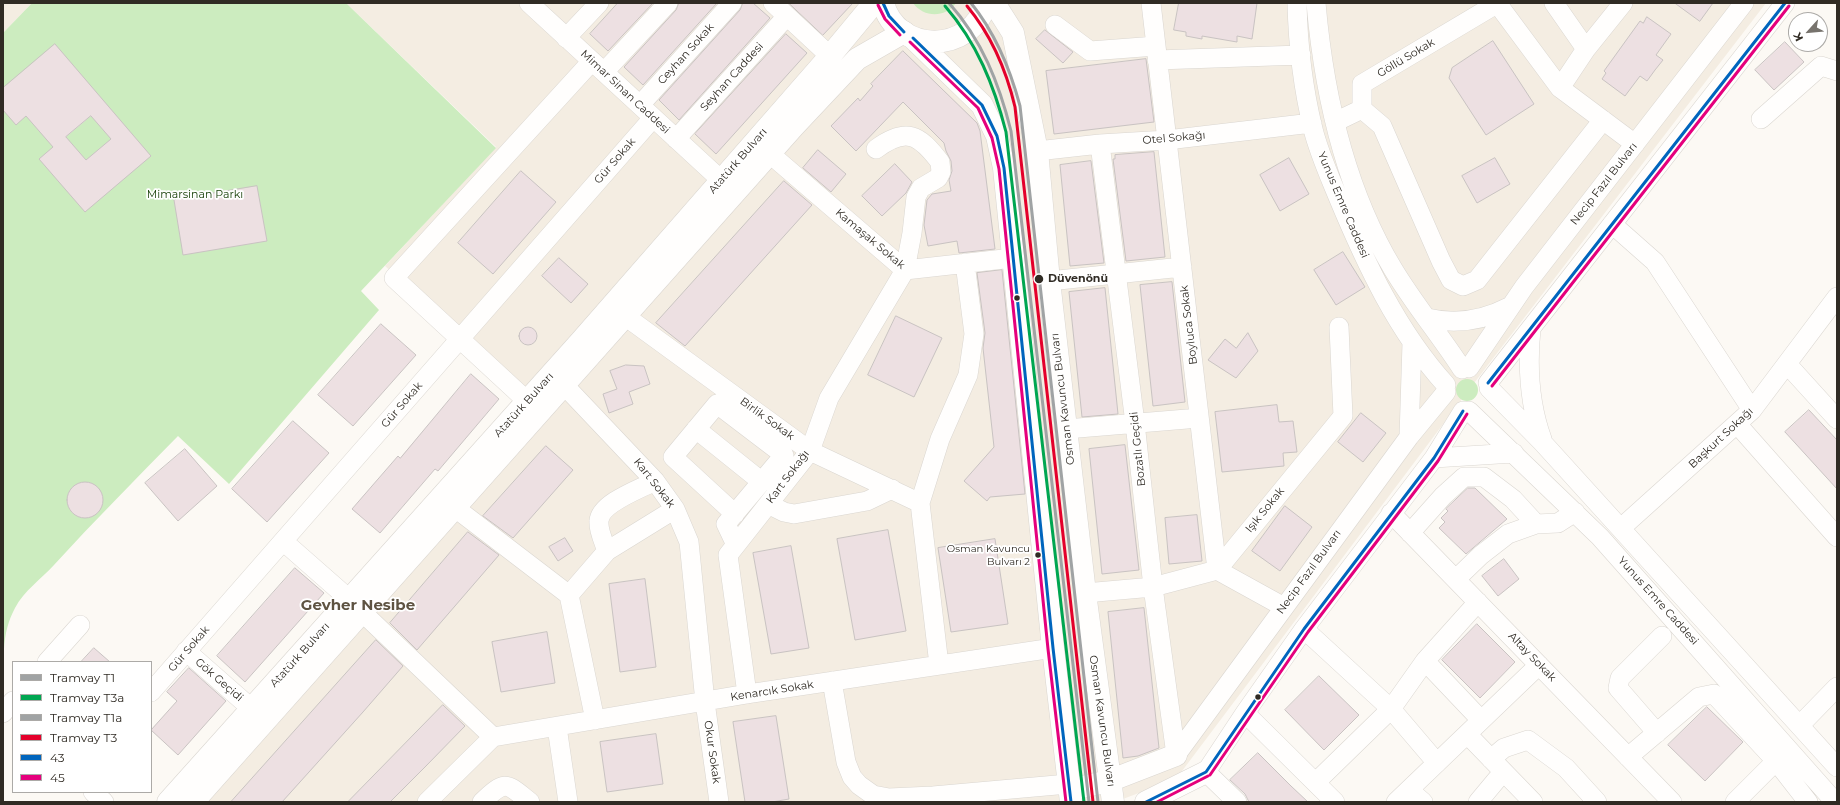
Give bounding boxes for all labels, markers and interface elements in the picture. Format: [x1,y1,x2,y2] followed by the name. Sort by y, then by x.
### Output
[1788,12,1828,52] north arrow
[655,21,717,87] street label: Ceyhan Sokak
[1790,30,1806,44] text: K
[1375,36,1437,80] street label: Göllü Sokak
[698,40,766,114] street label: Seyhan Caddesi
[578,47,672,137] street label: Mimar Sinan Caddesi
[706,126,770,196] street label: Atatürk Bulvarı
[1142,129,1206,147] street label: Otel Sokağı
[592,135,638,187] street label: Gür Sokak
[1568,140,1640,228] street label: Necip Fazıl Bulvarı
[1315,150,1371,260] street label: Yunus Emre Caddesi
[147,188,243,202] park label: Mimarsinan Parkı
[832,206,908,272] street label: Kamaşak Sokak
[1048,272,1108,286] place label: Düvenönü
[1033,273,1045,285] marker: Düvenönü
[1178,284,1200,366] street label: Boyluca Sokak
[1012,293,1022,303] unlabelled marker
[1048,332,1078,466] street label: Osman Kavuncu Bulvarı
[492,370,556,440] street label: Atatürk Bulvarı
[379,379,425,431] street label: Gür Sokak
[737,395,797,443] street label: Birlik Sokak
[1686,405,1756,471] street label: Başkurt Sokağı
[1128,411,1148,487] street label: Bozatlı Geçidi
[764,448,812,506] street label: Kart Sokağı
[631,456,677,510] street label: Kart Sokak
[1243,485,1287,535] street label: Işık Sokak
[1274,527,1344,617] street label: Necip Fazıl Bulvarı
[947,543,1030,566] place label: Osman Kavuncu Bulvarı 2
[1033,550,1043,560] marker: Osman Kavuncu Bulvarı 2
[1615,554,1701,648] street label: Yunus Emre Caddesi
[301,597,415,615] district label: Gevher Nesibe
[268,620,332,690] street label: Atatürk Bulvarı
[166,623,212,675] street label: Gür Sokak
[1505,630,1559,684] street label: Altay Sokak
[1086,654,1118,788] street label: Osman Kavuncu Bulvarı
[192,656,246,704] street label: Gök Geçidi
[12,661,152,793] legend
[50,670,115,685] text: Tramvay T1
[729,678,815,704] street label: Kenarcık Sokak
[50,690,124,705] text: Tramvay T3a
[1253,692,1263,702] unlabelled marker
[50,710,122,725] text: Tramvay T1a
[701,720,723,784] street label: Okur Sokak
[50,730,117,745] text: Tramvay T3
[50,750,65,765] text: 43
[50,770,65,785] text: 45

